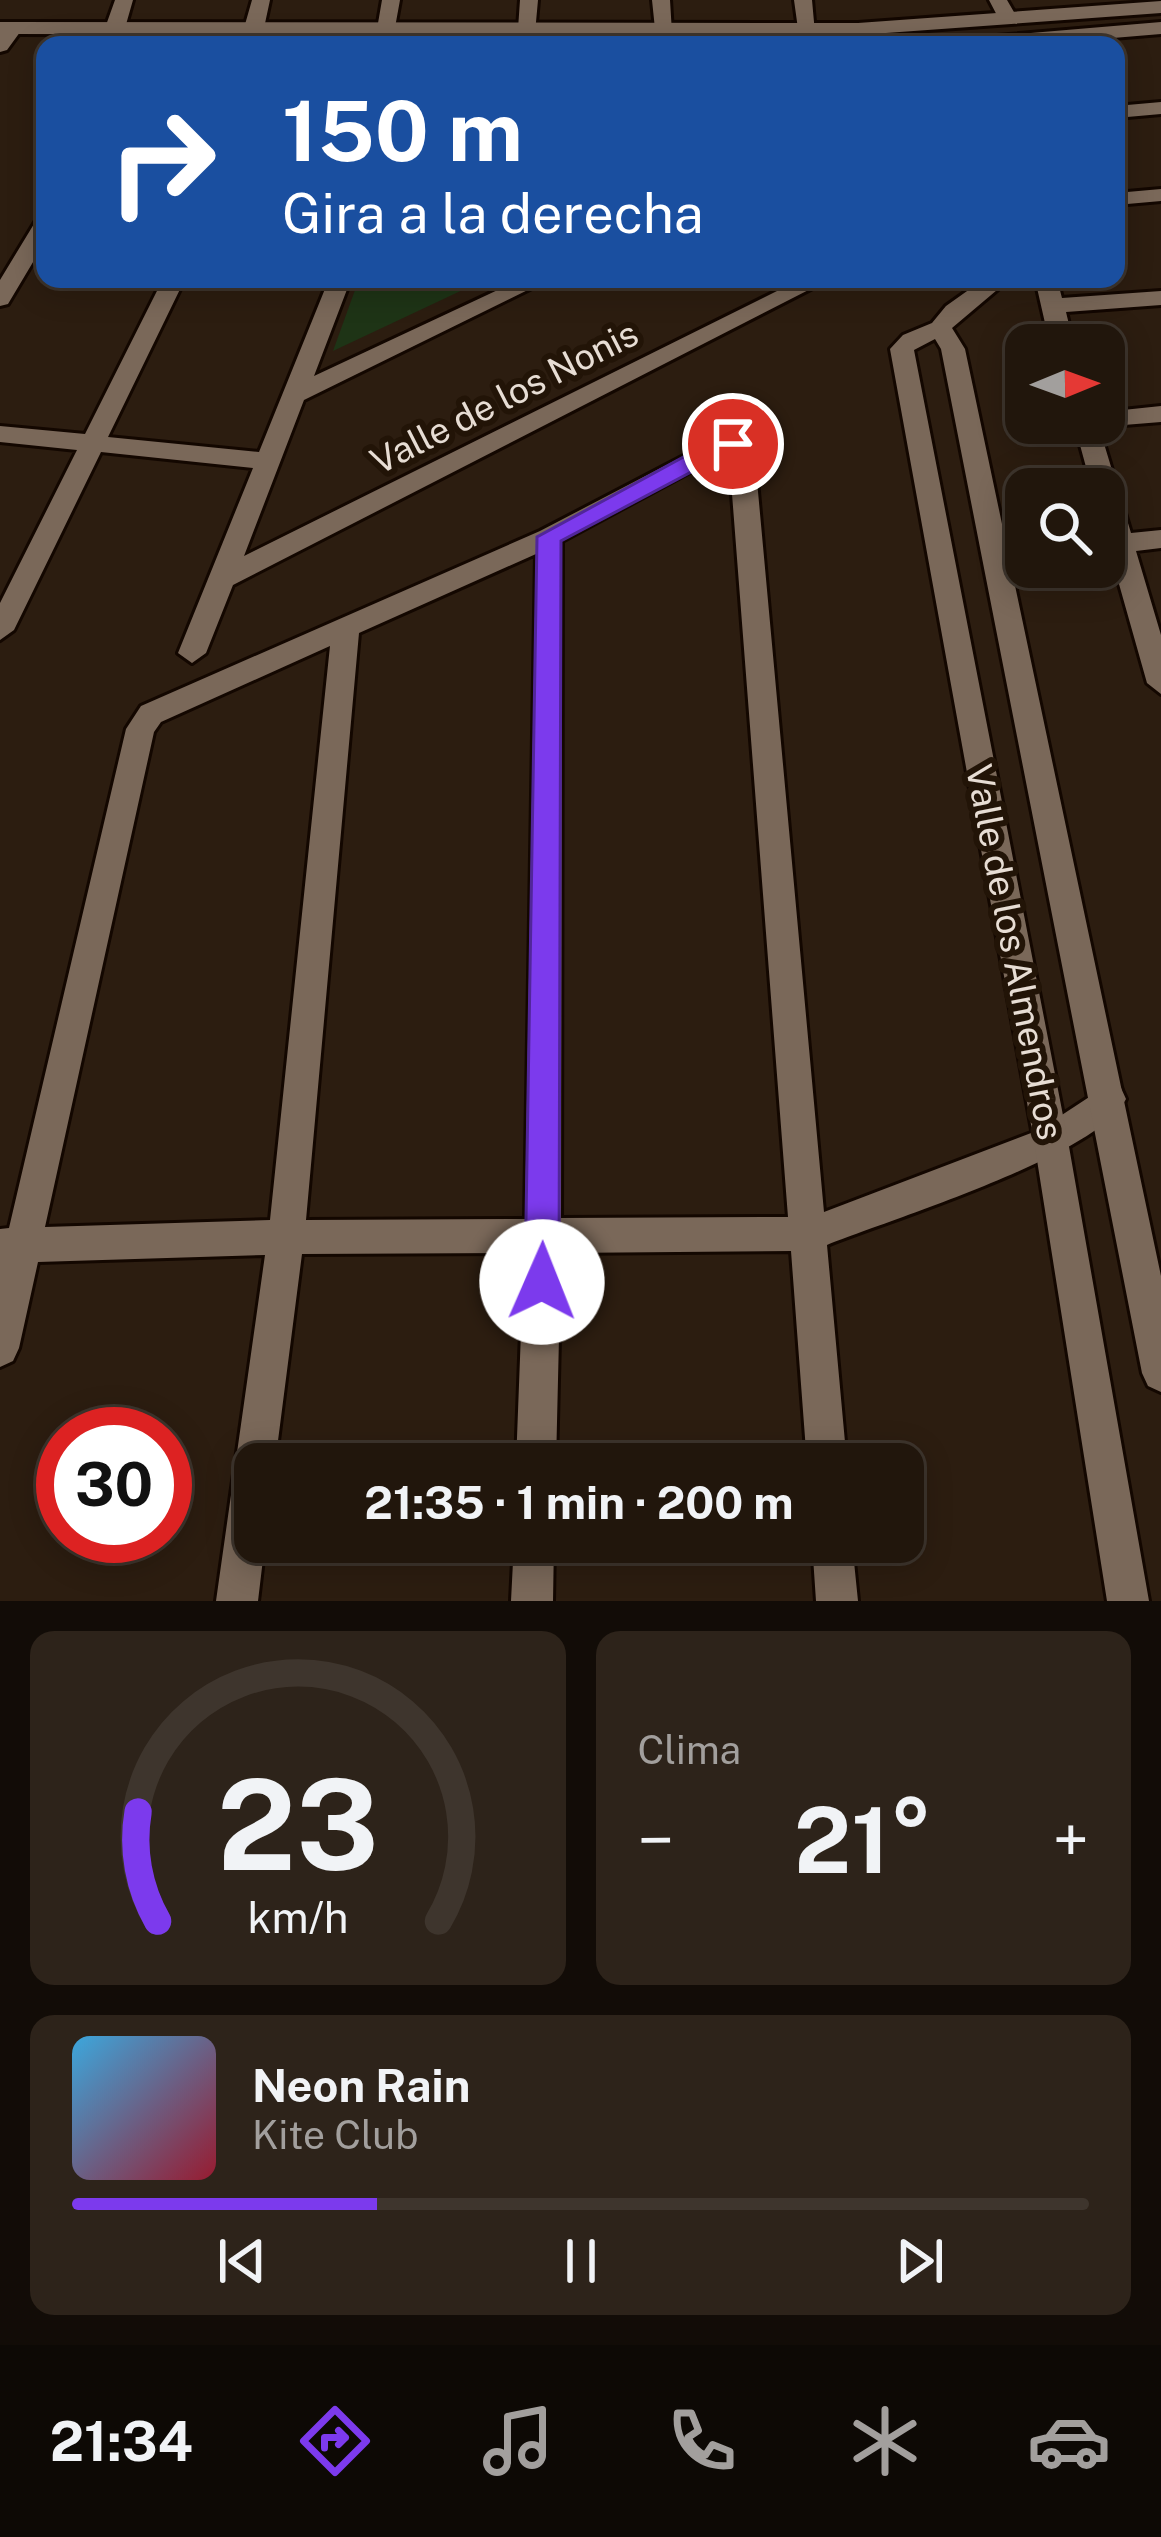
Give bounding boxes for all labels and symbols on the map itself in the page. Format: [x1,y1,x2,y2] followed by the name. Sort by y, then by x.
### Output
[364,312,644,482] street label: Valle de los Nonis
[1005,324,1125,444] north arrow
[682,393,784,495] pin
[958,761,1072,1143] street label: Valle de los Almendros
[479,1219,605,1345] position arrow
[36,1407,192,1563] speed limit sign: 30

